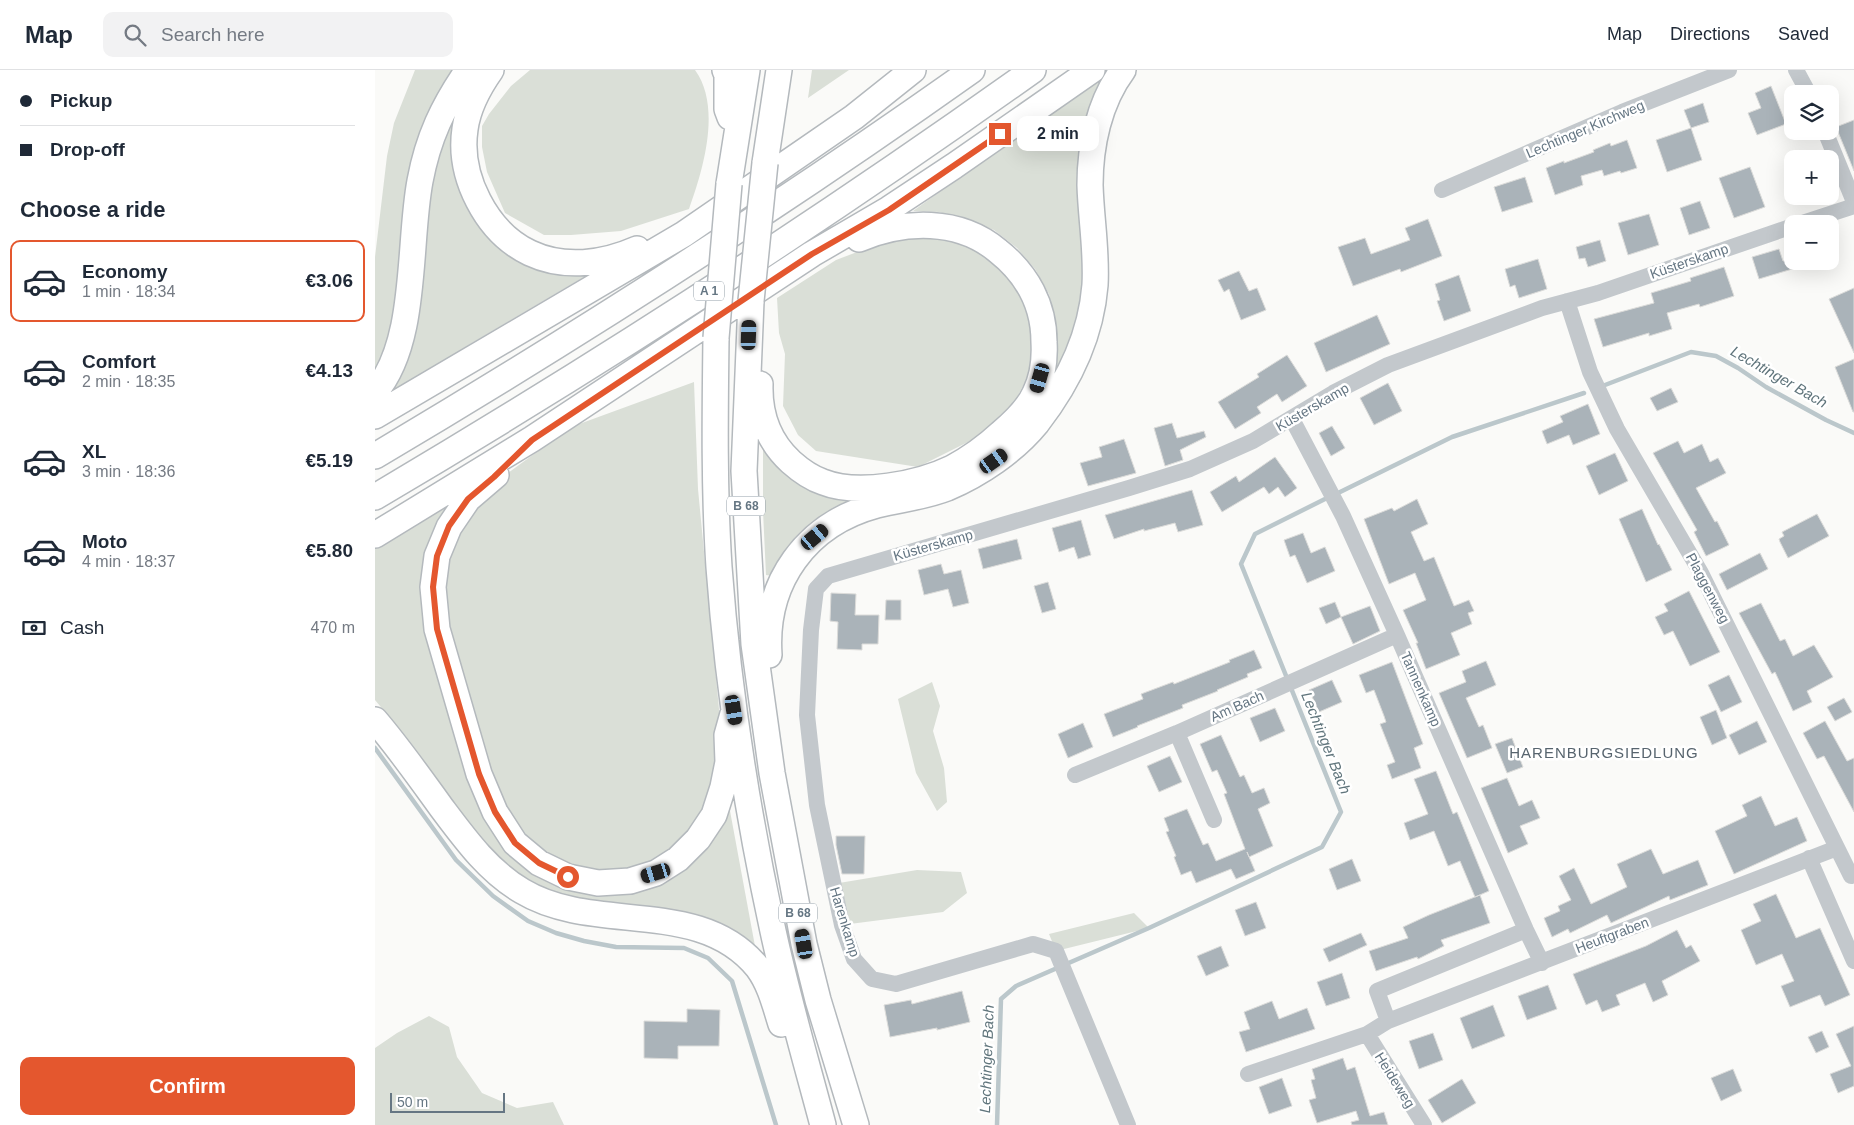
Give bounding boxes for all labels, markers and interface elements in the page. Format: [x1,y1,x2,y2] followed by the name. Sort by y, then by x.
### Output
[103,12,453,57] search box
[25,21,73,48] text: Map
[121,21,149,49] icon: search
[161,24,265,45] text: Search here
[1607,24,1642,44] text: Map
[1670,24,1750,44] text: Directions
[1778,24,1829,44] text: Saved
[1784,85,1839,270] map controls
[1784,85,1839,140] button: layers
[50,90,112,111] text: Pickup
[1523,97,1647,161] street label: Lechtinger Kirchweg
[1017,116,1100,152] callout: 2 min
[989,123,1011,145] route end
[1037,125,1079,142] text: 2 min
[50,139,125,160] text: Drop-off
[1784,150,1839,205] button: +
[20,197,165,222] text: Choose a ride
[1784,215,1839,270] button: −
[1648,240,1730,282] street label: Küsterskamp
[22,259,67,304] icon: car
[82,261,168,282] text: Economy
[305,270,353,291] text: €3.06
[694,282,724,300] road number: A 1
[82,283,175,300] text: 1 min · 18:34
[740,320,757,350] car
[1728,342,1830,411] water label: Lechtinger Bach
[22,349,67,394] icon: car
[82,351,156,372] text: Comfort
[305,360,353,381] text: €4.13
[1028,362,1051,394] car
[82,373,175,390] text: 2 min · 18:35
[1273,380,1352,434] street label: Küsterskamp
[22,439,67,484] icon: car
[82,441,106,462] text: XL
[977,446,1010,476] car
[305,450,353,471] text: €5.19
[82,463,175,480] text: 3 min · 18:36
[727,496,765,516] road number: B 68
[798,522,831,552] car
[892,526,975,564] street label: Küsterskamp
[22,529,67,574] icon: car
[82,531,127,552] text: Moto
[305,540,353,561] text: €5.80
[1683,550,1733,626] street label: Plaggenweg
[82,553,175,570] text: 4 min · 18:37
[20,614,48,642] icon: cash
[60,617,104,638] text: Cash
[311,619,355,636] text: 470 m
[1397,649,1445,729] street label: Tannenkamp
[1208,687,1266,725] street label: Am Bach
[1298,689,1355,796] water label: Lechtinger Bach
[724,694,743,726] car
[1509,744,1699,761] district label: HARENBURGSIEDLUNG
[639,861,672,885] car
[557,866,579,888] route start
[827,885,863,959] street label: Harenkamp
[779,904,817,922] road number: B 68
[1573,914,1651,956] street label: Heuftgraben
[794,928,813,960] car
[976,1005,997,1113] water label: Lechtinger Bach
[1372,1049,1418,1111] street label: Heideweg
[20,1057,355,1115] button: Confirm
[390,1090,505,1113] scale bar
[397,1094,428,1110] text: 50 m

